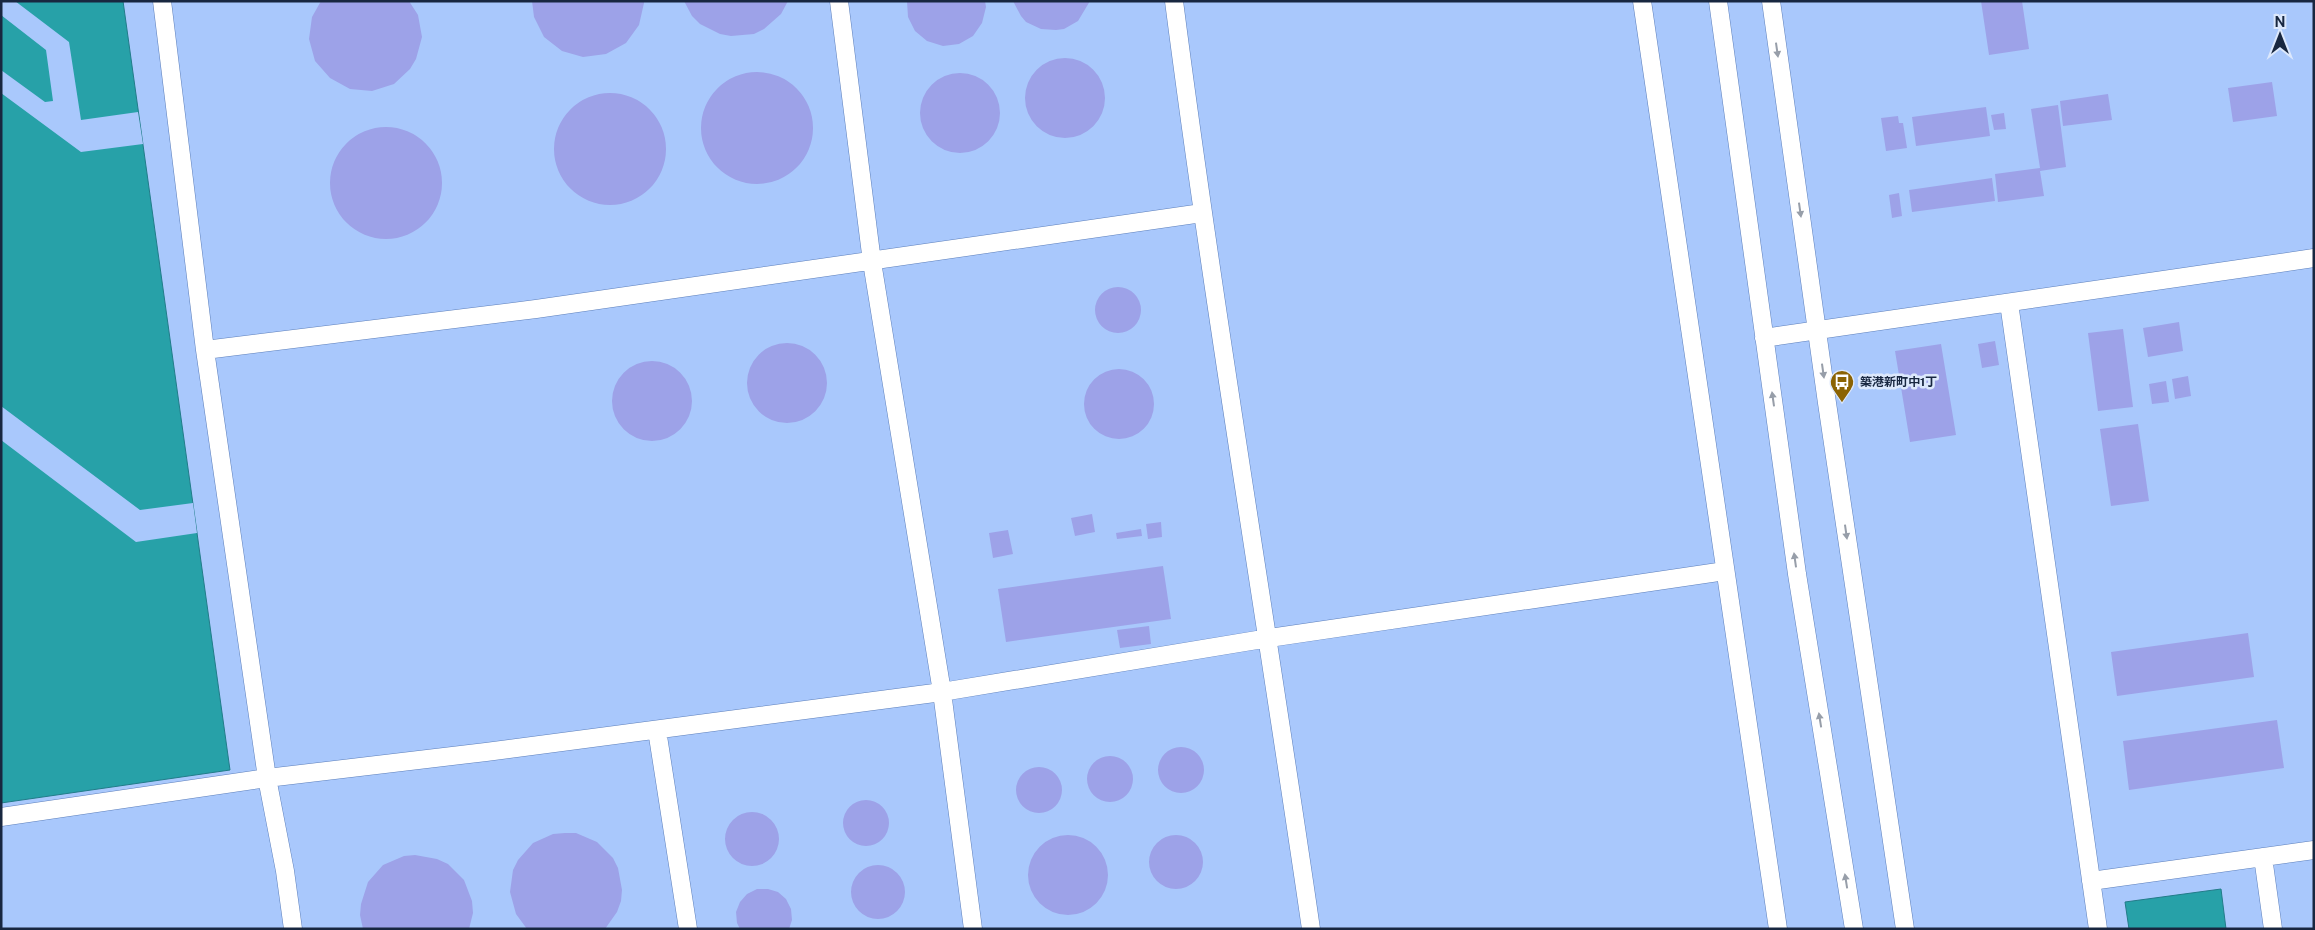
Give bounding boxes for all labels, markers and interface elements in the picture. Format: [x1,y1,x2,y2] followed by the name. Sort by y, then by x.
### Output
[2255,10,2305,60] north arrow
[2275,14,2285,30] text: N
[1773,42,1781,58] one-way arrow
[1796,203,1804,219] one-way arrow
[1819,364,1827,380] one-way arrow
[1829,369,1855,403] bus stop icon: 築港新町中1丁
[1860,375,1937,389] place label: 築港新町中1丁
[1768,390,1776,406] one-way arrow
[1842,525,1850,541] one-way arrow
[1791,551,1799,567] one-way arrow
[1816,712,1824,728] one-way arrow
[1841,872,1849,888] one-way arrow

